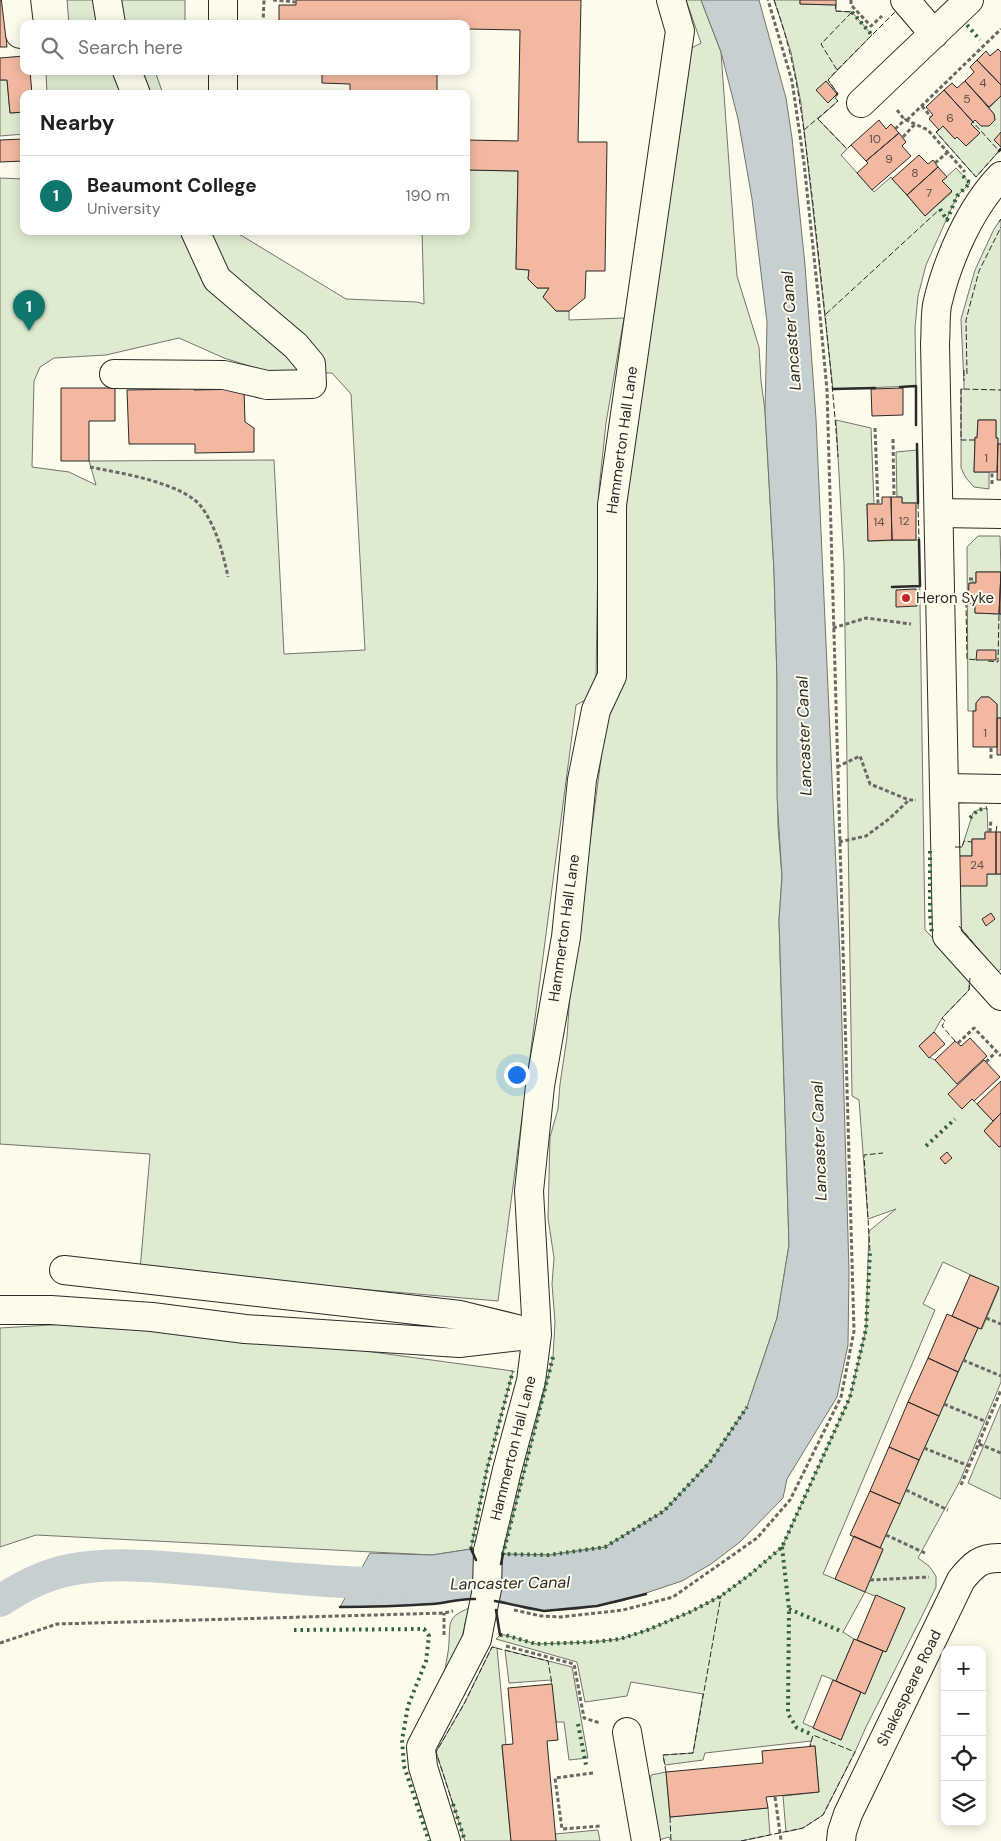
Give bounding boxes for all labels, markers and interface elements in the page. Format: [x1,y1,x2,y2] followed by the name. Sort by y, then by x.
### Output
[20,20,470,75] search box
[38,34,66,62] icon: search
[78,35,183,60] text: Search here
[979,75,987,91] house number: 4
[963,91,971,107] house number: 5
[40,109,114,137] text: Nearby
[946,110,954,126] house number: 6
[869,131,881,147] house number: 10
[885,151,893,167] house number: 9
[911,165,919,181] house number: 8
[87,173,257,198] text: Beaumont College
[53,185,59,206] text: 1
[406,185,450,206] text: 190 m
[926,185,932,201] house number: 7
[87,198,161,219] text: University
[776,270,806,391] water label: Lancaster Canal
[13,290,45,331] pin: 1
[602,365,642,515] street label: Hammerton Hall Lane
[984,450,988,466] house number: 1
[899,513,909,529] house number: 12
[873,514,885,530] house number: 14
[916,588,994,608] place label: Heron Syke
[900,592,912,604] marker: Heron Syke
[791,675,817,796] water label: Lancaster Canal
[983,725,987,741] house number: 1
[544,853,584,1003] street label: Hammerton Hall Lane
[970,857,984,873] house number: 24
[504,1062,530,1088] your location
[806,1080,832,1201] water label: Lancaster Canal
[485,1373,541,1523] street label: Hammerton Hall Lane
[450,1571,570,1595] water label: Lancaster Canal
[872,1626,946,1750] street label: Shakespeare Road
[941,1646,986,1826] map controls
[941,1646,986,1691] button: +
[941,1691,986,1736] button: −
[941,1736,986,1781] button: locate
[941,1781,986,1826] button: layers

